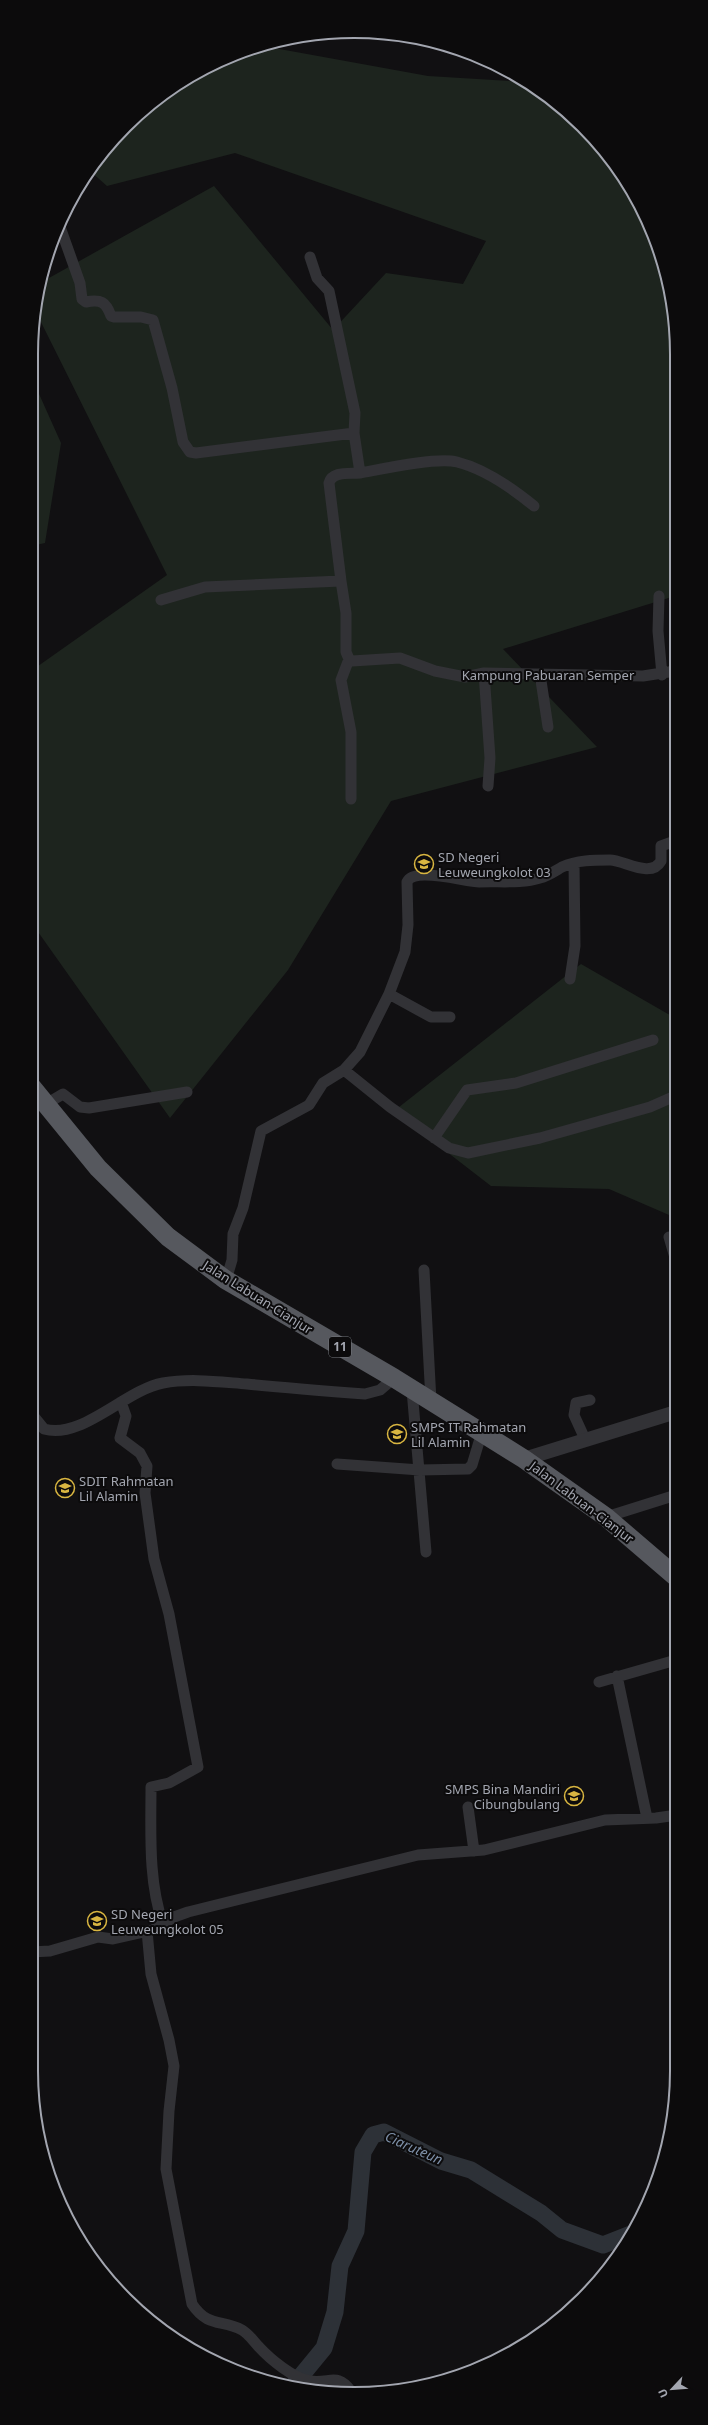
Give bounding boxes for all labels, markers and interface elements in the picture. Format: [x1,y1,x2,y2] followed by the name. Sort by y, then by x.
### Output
[462,666,635,684] street label: Kampung Pabuaran Semper
[438,848,551,881] place label: SD Negeri Leuweungkolot 03
[413,853,435,875] school or university icon: SD Negeri Leuweungkolot 03
[198,1255,317,1338] street label: Jalan Labuan-Cianjur
[329,1337,351,1357] road number: 11
[411,1418,526,1451] place label: SMPS IT Rahmatan Lil Alamin
[386,1423,408,1445] school or university icon: SMPS IT Rahmatan Lil Alamin
[525,1456,638,1548] street label: Jalan Labuan-Cianjur
[79,1472,174,1505] place label: SDIT Rahmatan Lil Alamin
[54,1477,76,1499] school or university icon: SDIT Rahmatan Lil Alamin
[445,1780,560,1813] place label: SMPS Bina Mandiri Cibungbulang
[563,1785,585,1807] school or university icon: SMPS Bina Mandiri Cibungbulang
[111,1905,224,1938] place label: SD Negeri Leuweungkolot 05
[86,1910,108,1932] school or university icon: SD Negeri Leuweungkolot 05
[382,2126,446,2169] water label: Ciaruteun
[652,2369,692,2409] north arrow
[654,2387,671,2401] text: U

